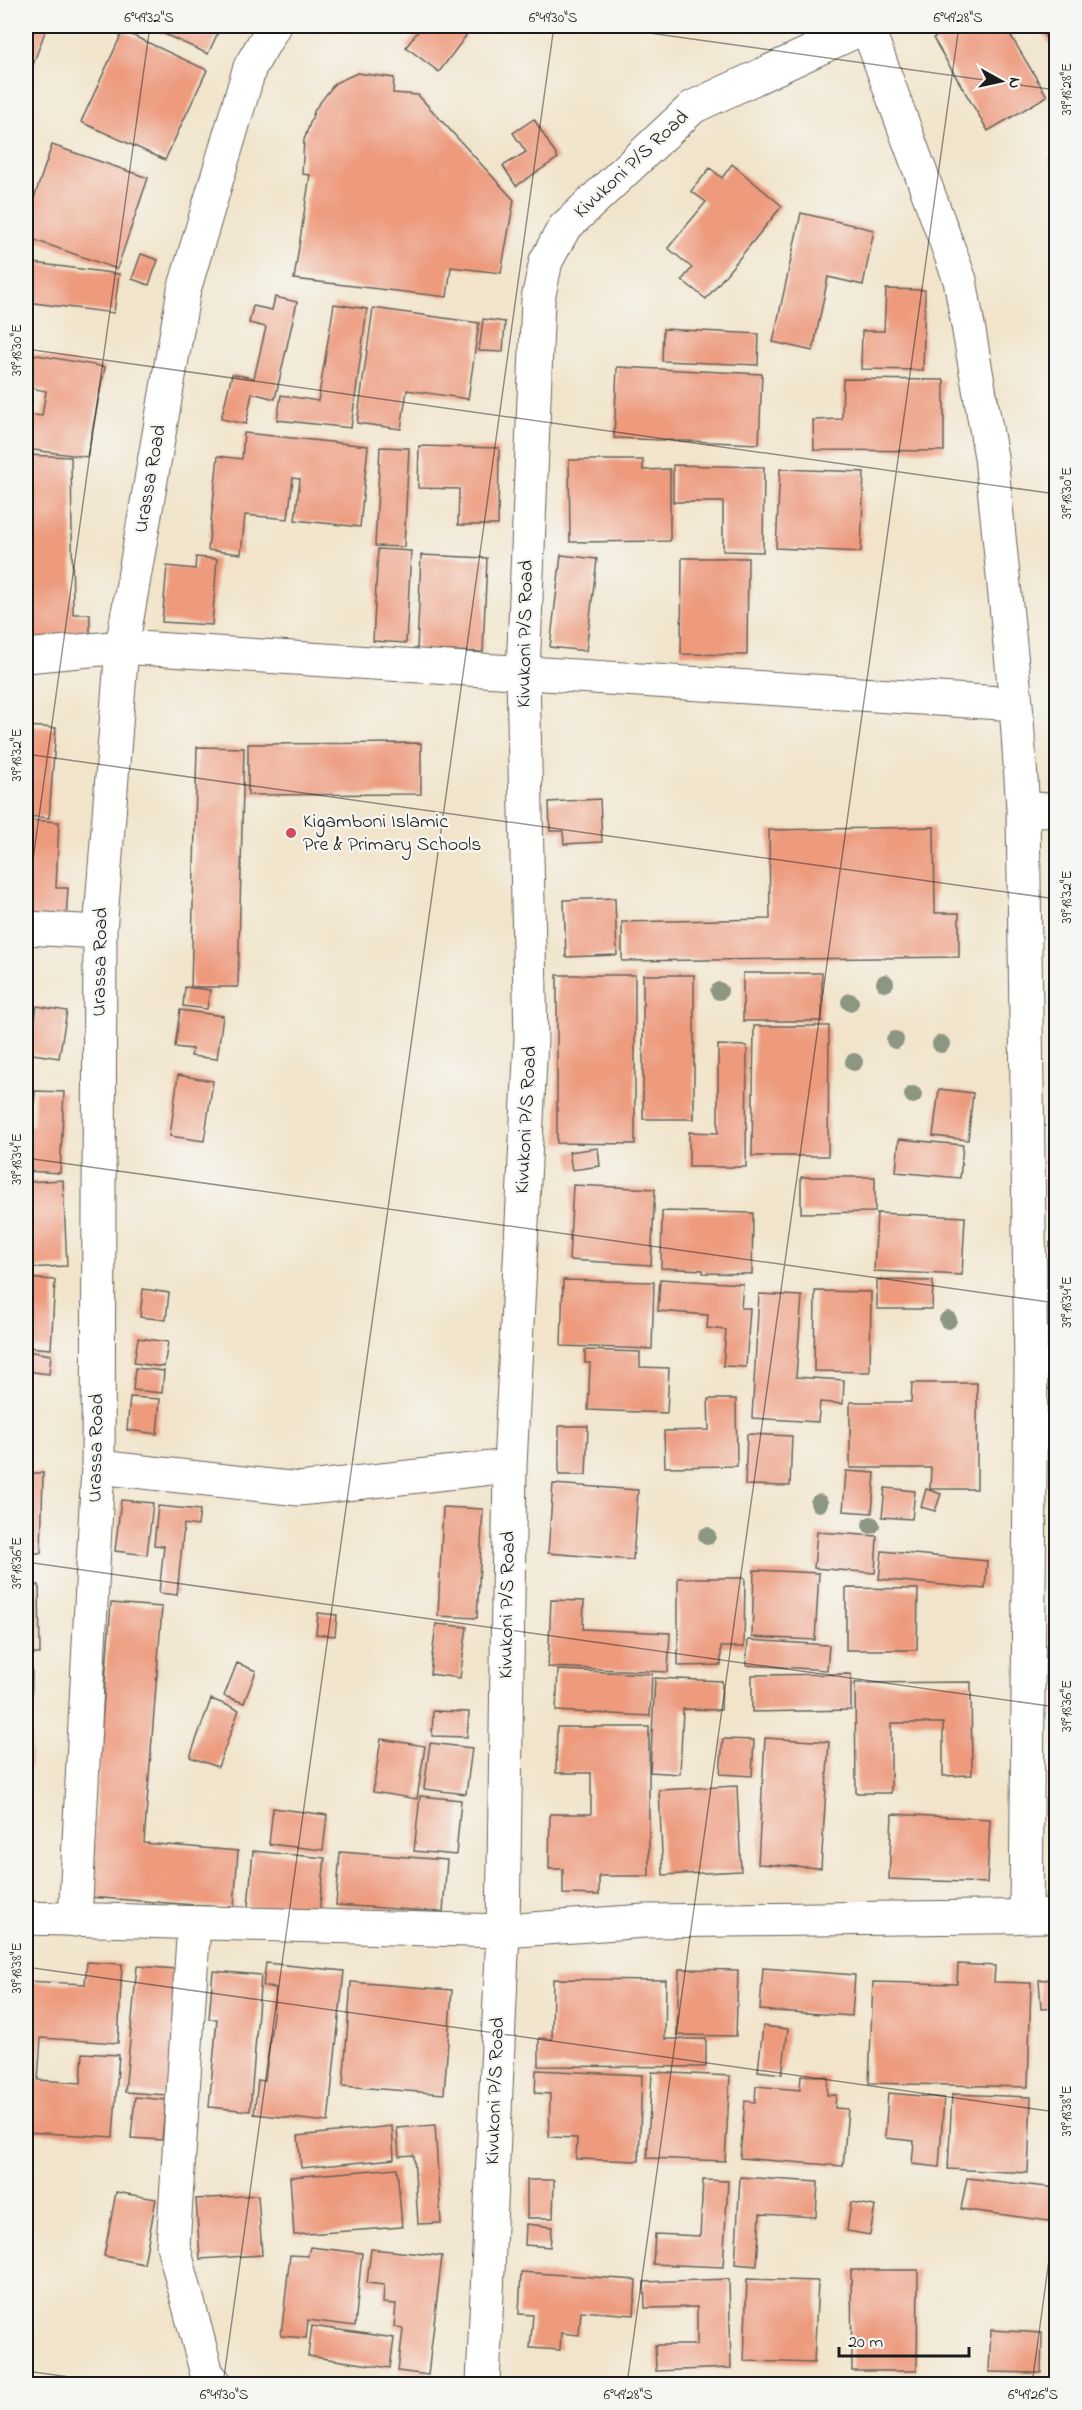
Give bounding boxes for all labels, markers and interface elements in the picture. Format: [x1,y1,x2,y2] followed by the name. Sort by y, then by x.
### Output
[124,7,174,29] text: 6°49'32"S
[529,7,578,29] text: 6°49'30"S
[933,7,983,29] text: 6°49'28"S
[971,51,1031,111] north arrow
[1056,63,1078,115] text: 39°18'28"E
[1001,76,1027,90] text: N
[568,104,696,226] street label: Kivukoni P/S Road
[6,324,28,376] text: 39°18'30"E
[127,423,175,535] street label: Urassa Road
[1056,467,1078,519] text: 39°18'30"E
[510,560,542,708] street label: Kivukoni P/S Road
[6,729,28,781] text: 39°18'32"E
[303,808,481,860] place label: Kigamboni Islamic Pre & Primary Schools
[284,826,298,840] marker: Kigamboni Islamic Pre & Primary Schools
[1056,871,1078,923] text: 39°18'32"E
[86,907,116,1017] street label: Urassa Road
[509,1045,545,1195] street label: Kivukoni P/S Road
[6,1133,28,1185] text: 39°18'34"E
[1056,1276,1078,1328] text: 39°18'34"E
[82,1393,112,1503] street label: Urassa Road
[492,1531,524,1679] street label: Kivukoni P/S Road
[6,1537,28,1589] text: 39°18'36"E
[1056,1680,1078,1732] text: 39°18'36"E
[6,1942,28,1994] text: 39°18'38"E
[479,2017,513,2165] street label: Kivukoni P/S Road
[1056,2085,1078,2137] text: 39°18'38"E
[839,2320,970,2358] scale bar
[848,2330,883,2356] text: 20 m
[200,2384,249,2406] text: 6°49'30"S
[603,2384,653,2406] text: 6°49'28"S
[1008,2384,1058,2406] text: 6°49'26"S

